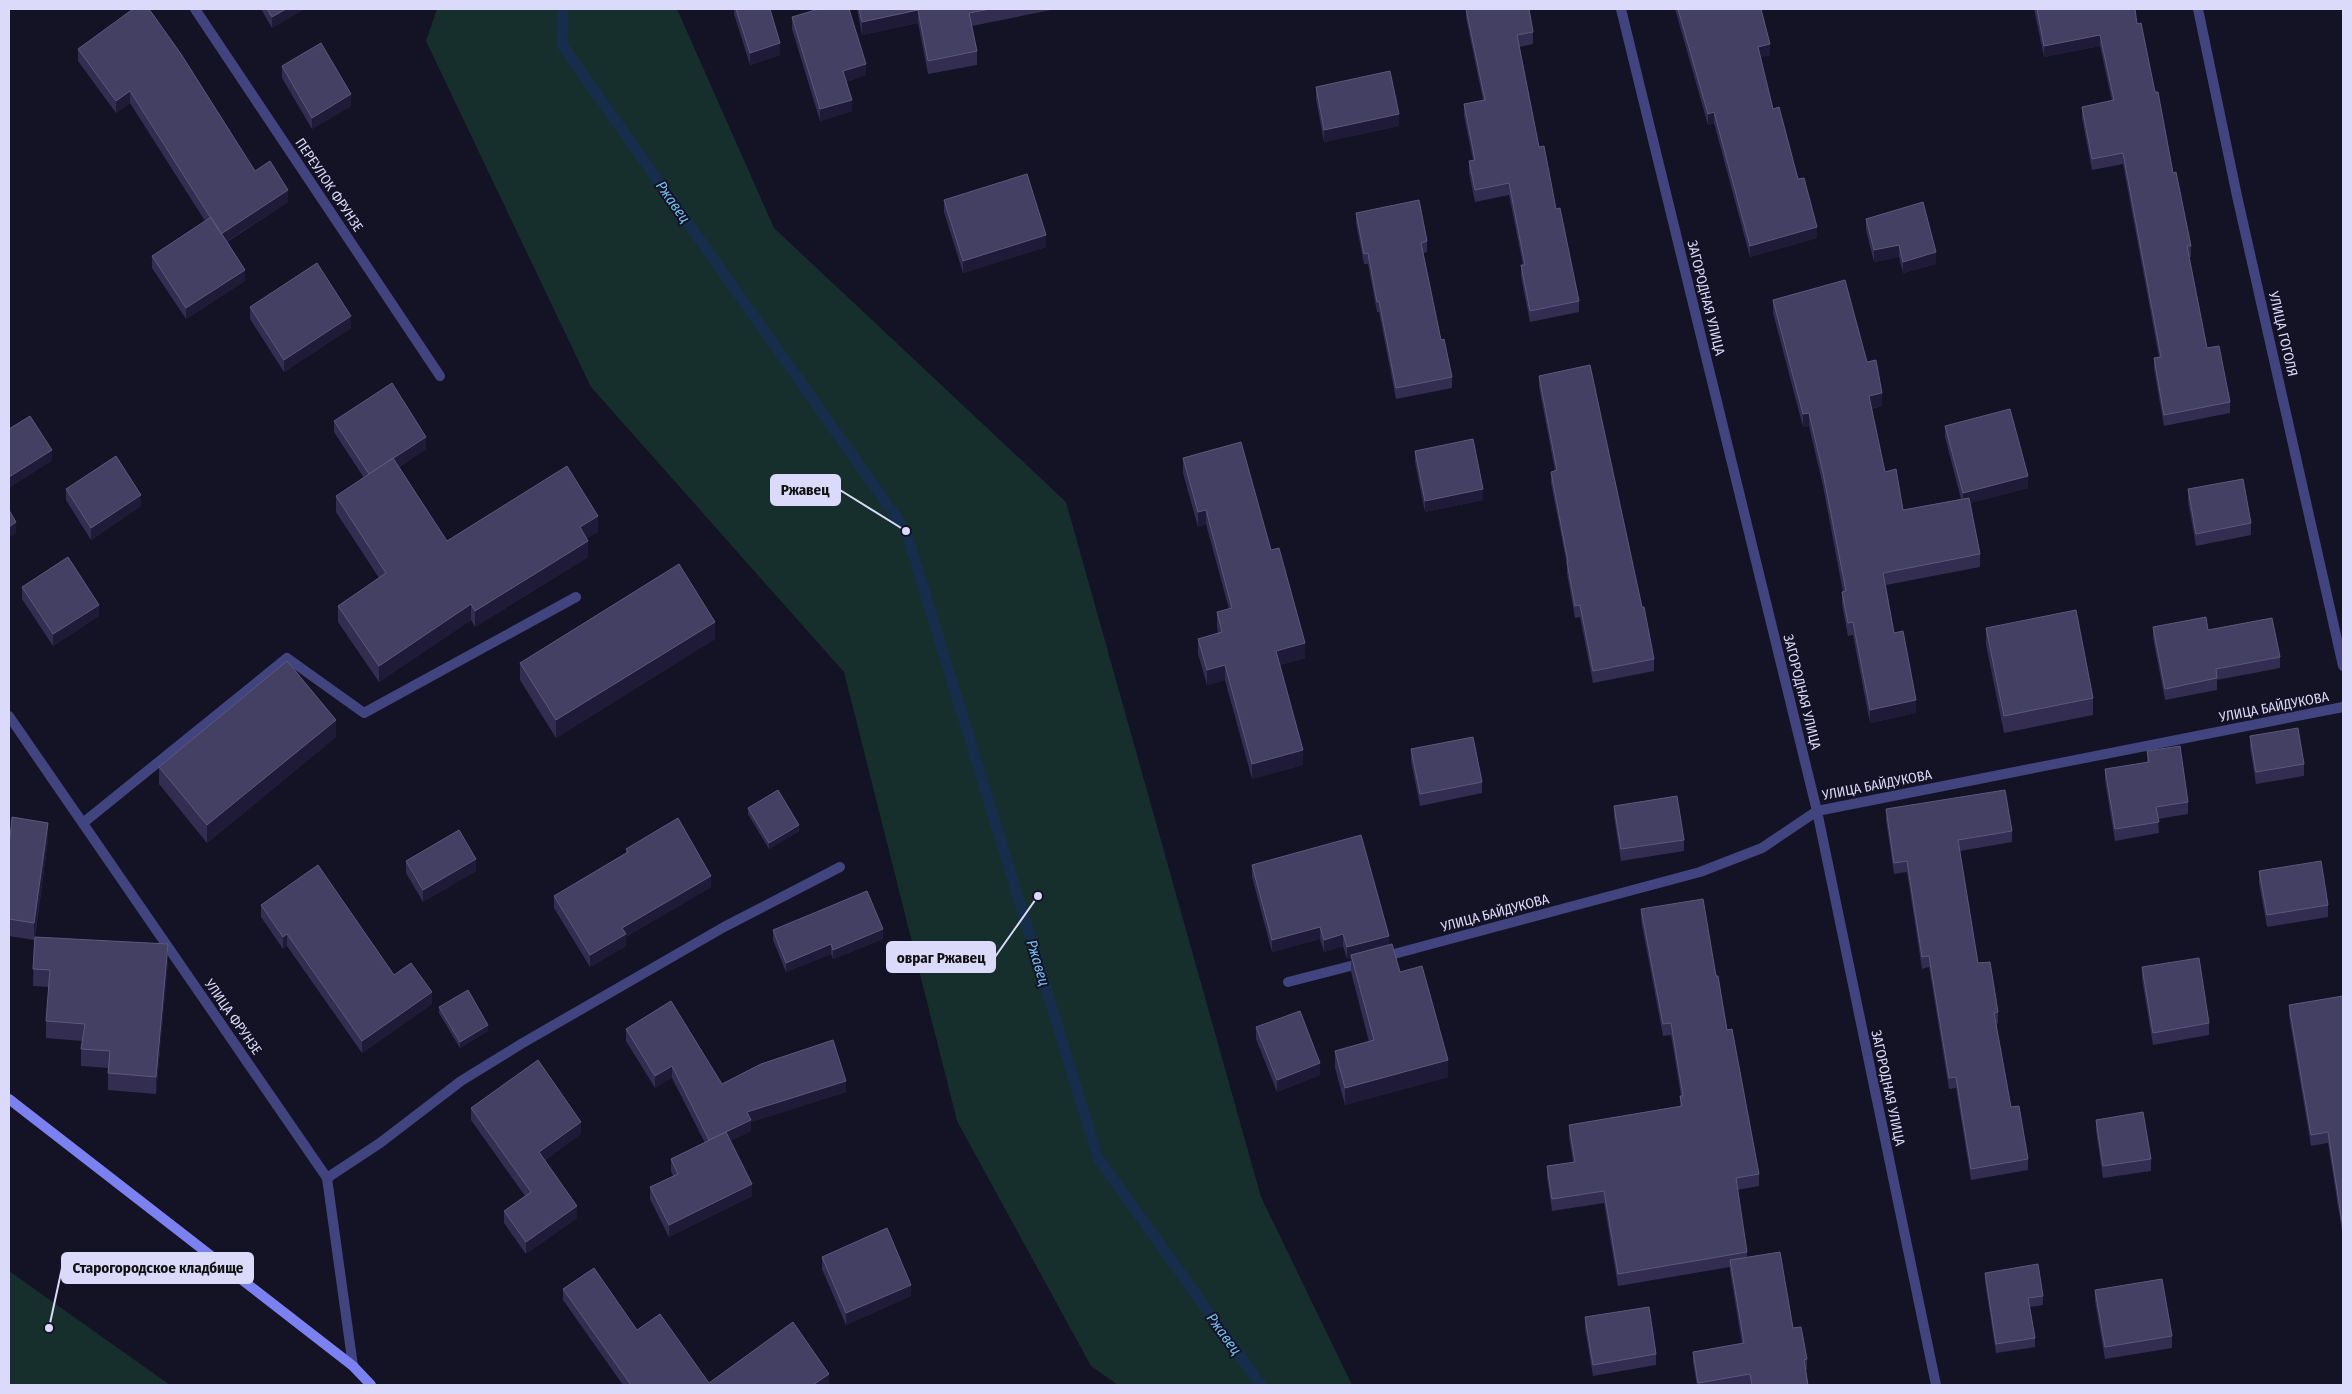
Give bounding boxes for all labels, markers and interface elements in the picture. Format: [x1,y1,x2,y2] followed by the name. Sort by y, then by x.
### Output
[291,135,367,235] street label: ПЕРЕУЛОК ФРУНЗЕ
[652,177,694,227] water label: Ржавец
[1683,239,1729,358] street label: ЗАГОРОДНАЯ УЛИЦА
[2265,289,2301,378] street label: УЛИЦА ГОГОЛЯ
[771,475,840,505] callout: Ржавец
[781,481,830,499] text: Ржавец
[1779,633,1825,752] street label: ЗАГОРОДНАЯ УЛИЦА
[2217,688,2331,726] street label: УЛИЦА БАЙДУКОВА
[1820,766,1934,804] street label: УЛИЦА БАЙДУКОВА
[1438,890,1551,936] street label: УЛИЦА БАЙДУКОВА
[1022,938,1054,988] water label: Ржавец
[887,942,995,972] callout: овраг Ржавец
[897,949,986,967] text: овраг Ржавец
[200,975,266,1058] street label: УЛИЦА ФРУНЗЕ
[1867,1029,1909,1148] street label: ЗАГОРОДНАЯ УЛИЦА
[62,1253,253,1283] callout: Старогородское кладбище
[73,1259,244,1277] text: Старогородское кладбище
[1203,1309,1245,1359] water label: Ржавец

